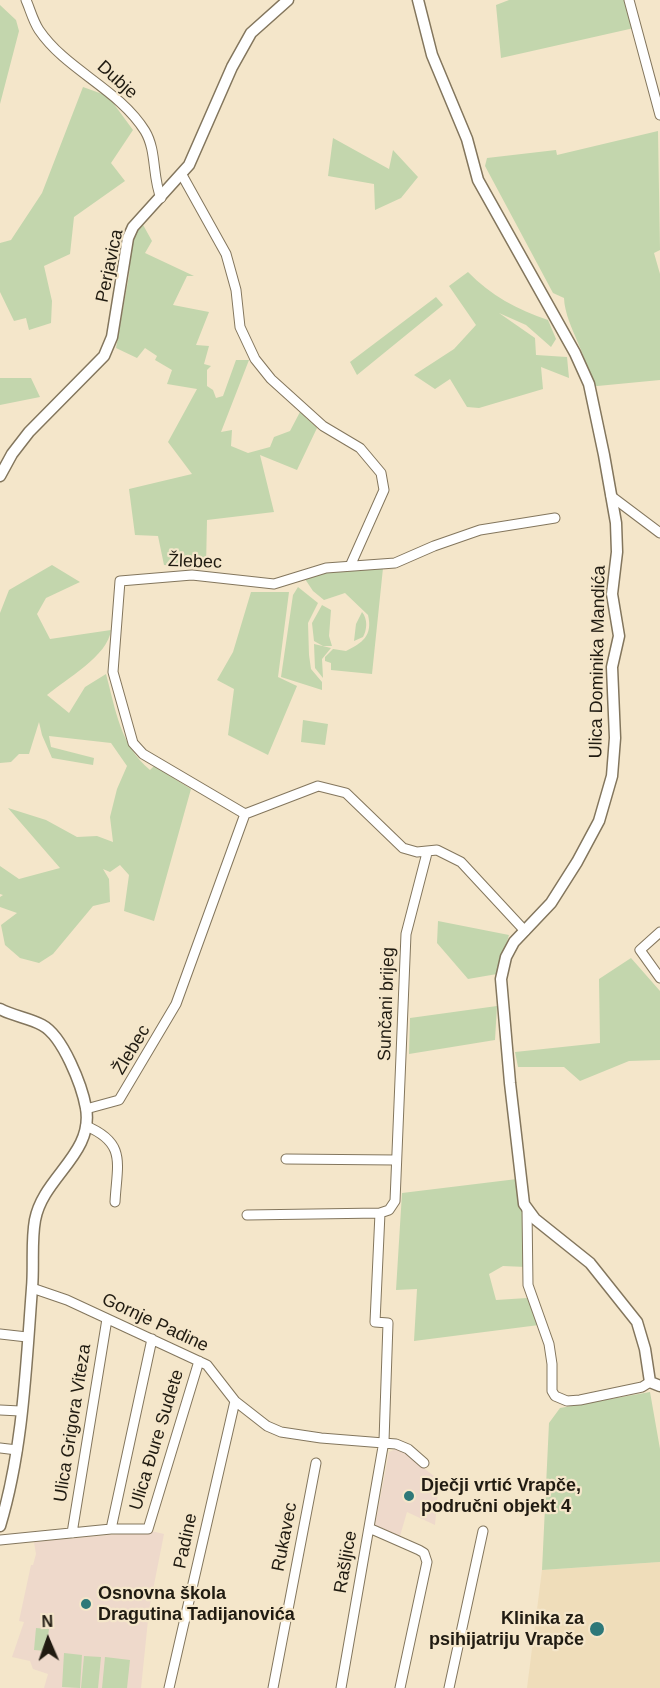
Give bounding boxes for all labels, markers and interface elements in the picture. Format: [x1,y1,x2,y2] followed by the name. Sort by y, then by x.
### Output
[92,56,142,104] street label: Dubje
[92,228,128,304] street label: Perjavica
[168,550,222,574] street label: Žlebec
[586,565,610,759] street label: Ulica Dominika Mandića
[374,947,400,1061] street label: Sunčani brijeg
[109,1021,155,1079] street label: Žlebec
[98,1289,212,1357] street label: Gornje Padine
[50,1342,96,1504] street label: Ulica Grigora Viteza
[125,1367,189,1513] street label: Ulica Đure Sudete
[421,1475,581,1518] place label: Dječji vrtić Vrapče, područni objekt 4
[402,1489,416,1503] marker: Dječji vrtić Vrapče, područni objekt 4
[268,1501,302,1573] street label: Rukavec
[170,1511,202,1571] street label: Padine
[330,1529,362,1595] street label: Rašljice
[98,1583,295,1626] place label: Osnovna škola Dragutina Tadijanovića
[79,1597,93,1611] marker: Osnovna škola Dragutina Tadijanovića
[429,1608,584,1650] place label: Klinika za psihijatriju Vrapče
[18,1610,78,1670] north arrow
[41,1613,53,1630] text: N
[588,1620,606,1638] marker: Klinika za psihijatriju Vrapče

